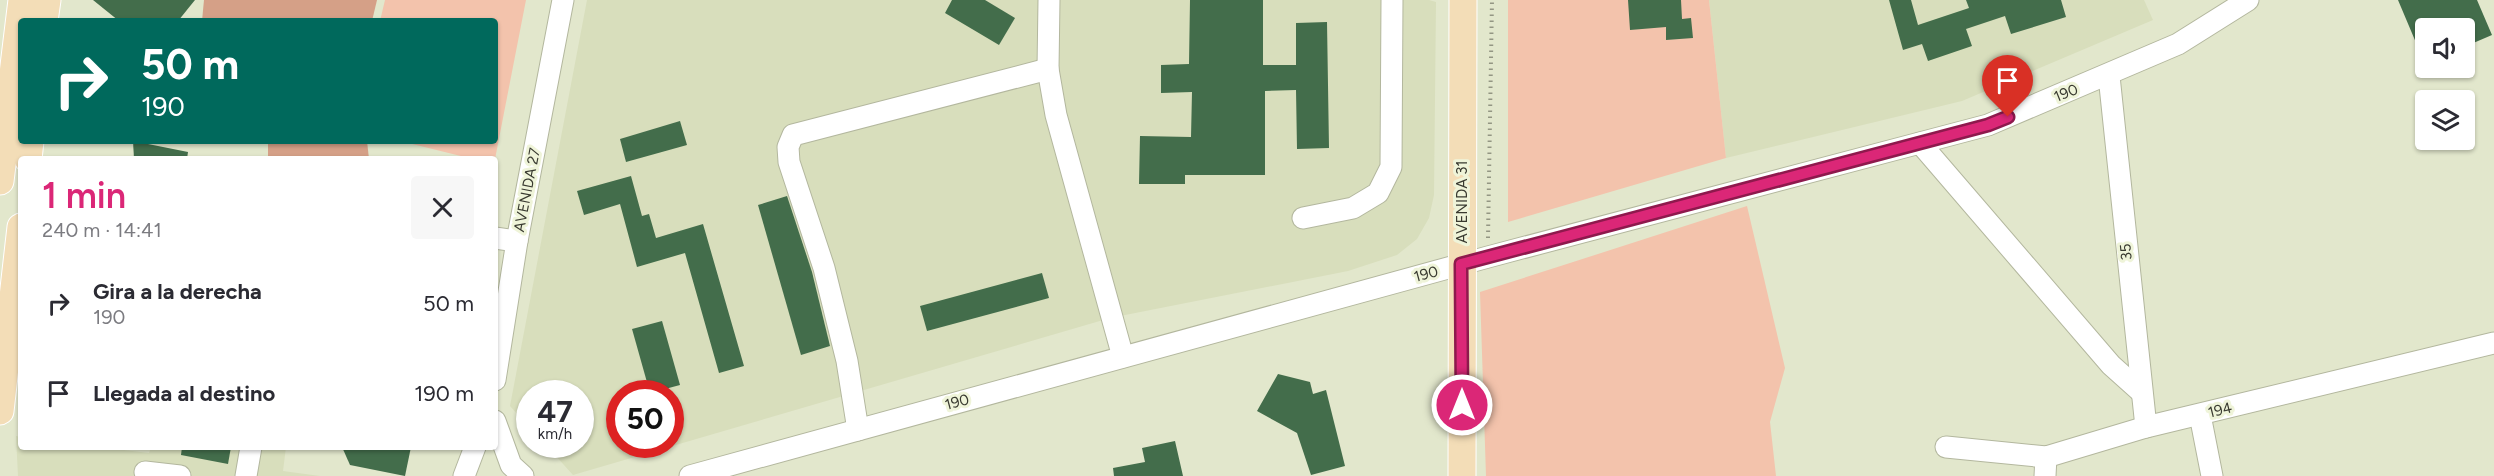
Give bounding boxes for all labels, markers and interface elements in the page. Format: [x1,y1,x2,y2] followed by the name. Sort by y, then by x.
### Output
[2415,18,2475,150] map controls
[2415,18,2475,78] button: sound
[141,39,239,90] text: 50 m
[42,42,120,120] icon: right
[1982,55,2033,117] pin
[1991,64,2024,97] icon: arrive
[2051,80,2081,106] street label: 190
[141,90,185,123] text: 190
[2415,90,2475,150] button: layers
[510,147,544,233] street label: AVENIDA 27
[1453,161,1471,244] street label: AVENIDA 31
[42,174,126,217] text: 1 min
[411,176,474,239] button: close
[42,218,162,242] text: 240 m · 14:41
[2116,243,2136,261] street label: 35
[1412,262,1440,286] street label: 190
[93,278,262,305] text: Gira a la derecha
[42,287,75,320] icon: right
[423,290,474,317] text: 50 m
[93,305,125,329] text: 190
[1430,373,1494,437] position arrow
[42,377,75,410] icon: arrive
[93,380,275,407] text: Llegada al destino
[414,380,474,407] text: 190 m
[606,380,684,458] speed limit sign: 50
[943,390,971,414] street label: 190
[537,393,573,430] text: 47
[2206,398,2234,422] street label: 194
[538,425,572,443] text: km/h

